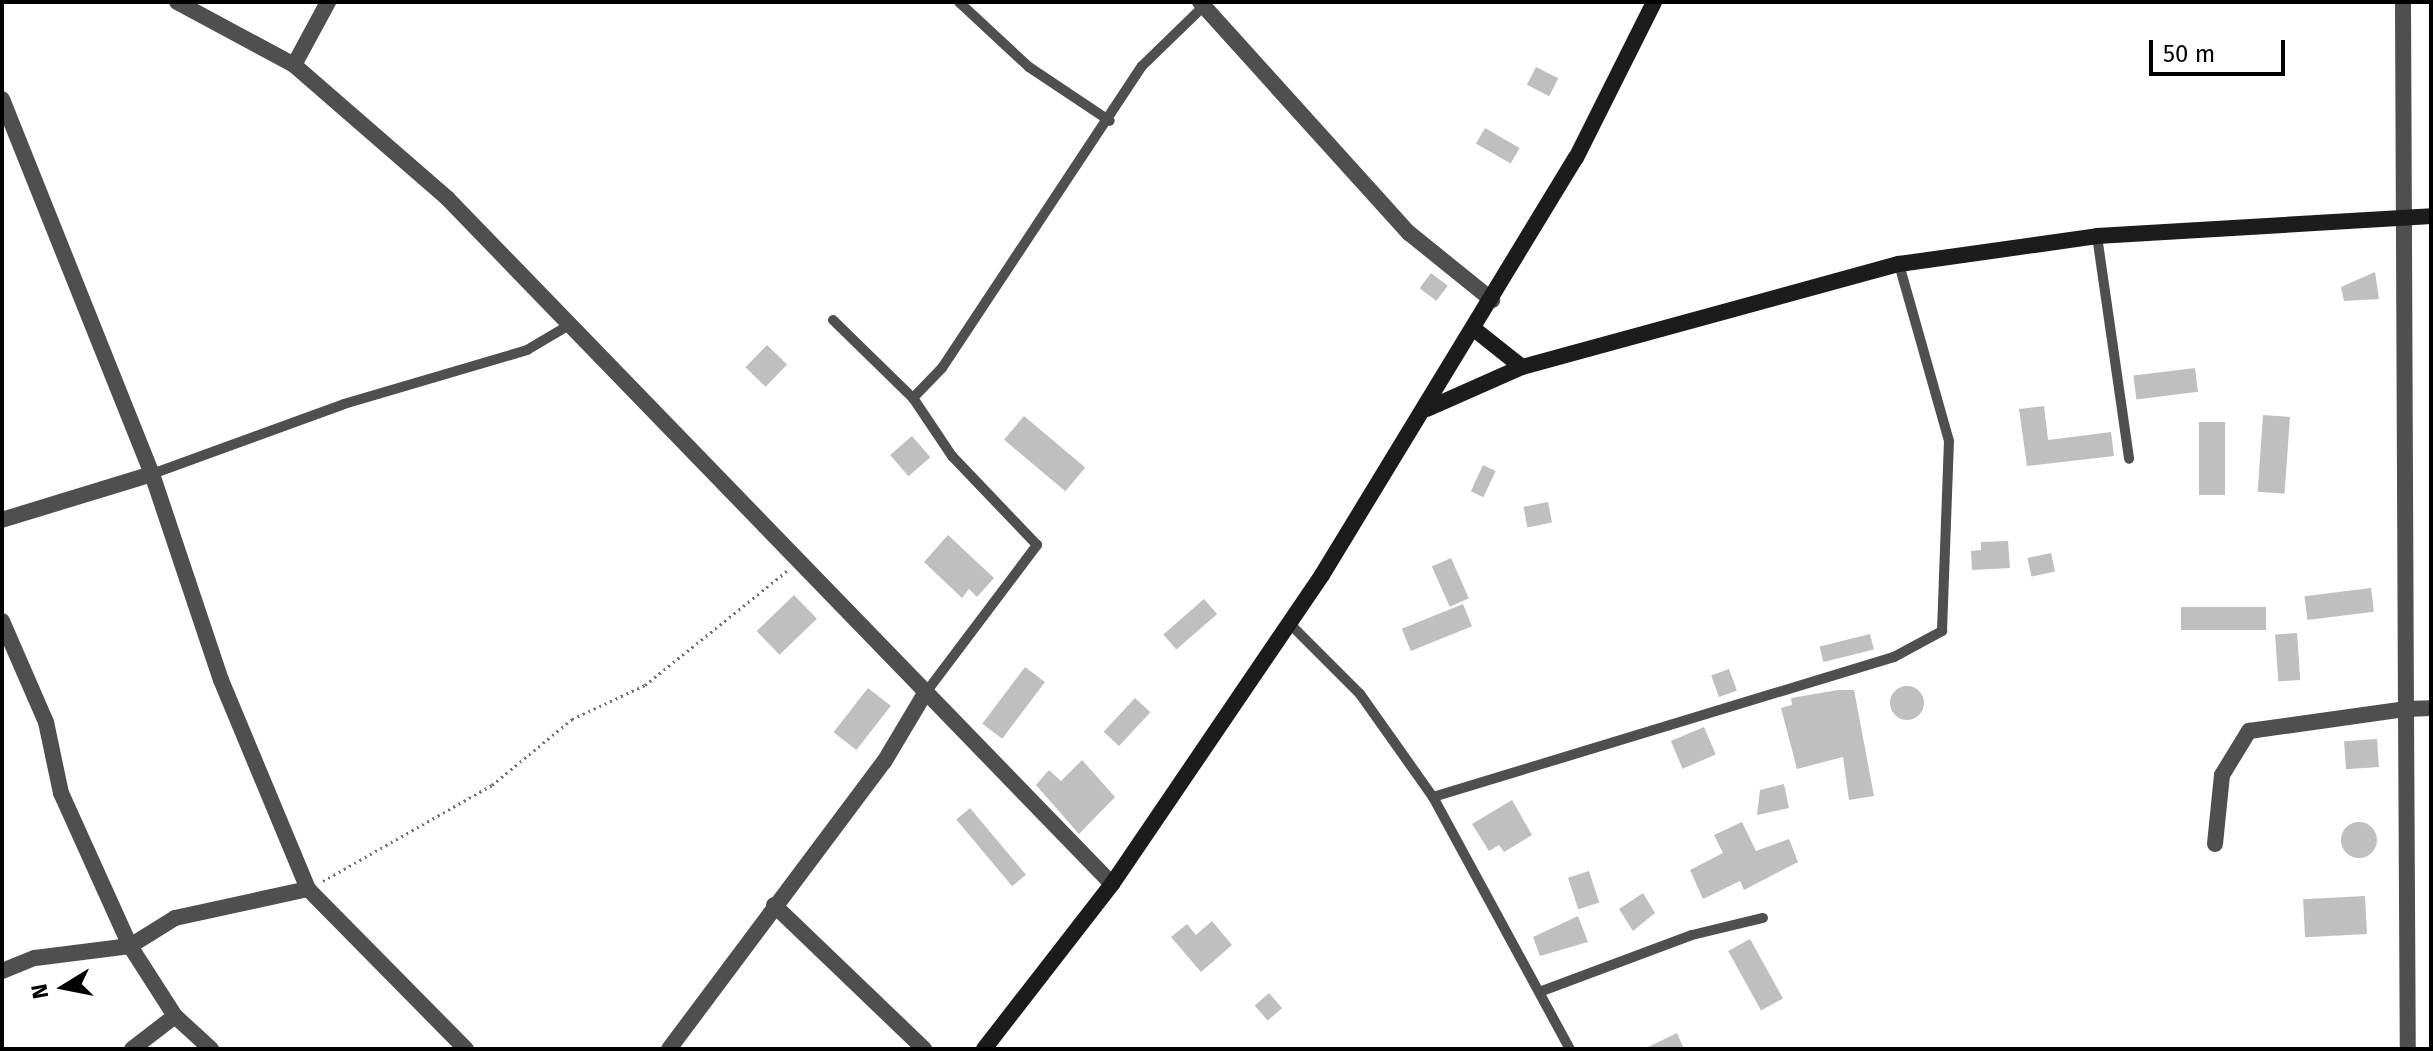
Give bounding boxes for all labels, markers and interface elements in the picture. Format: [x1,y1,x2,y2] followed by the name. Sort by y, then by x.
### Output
[2153,24,2289,74] scale bar
[2163,40,2215,68] text: 50 m
[24,947,104,1027] north arrow
[25,982,54,1001] text: N

